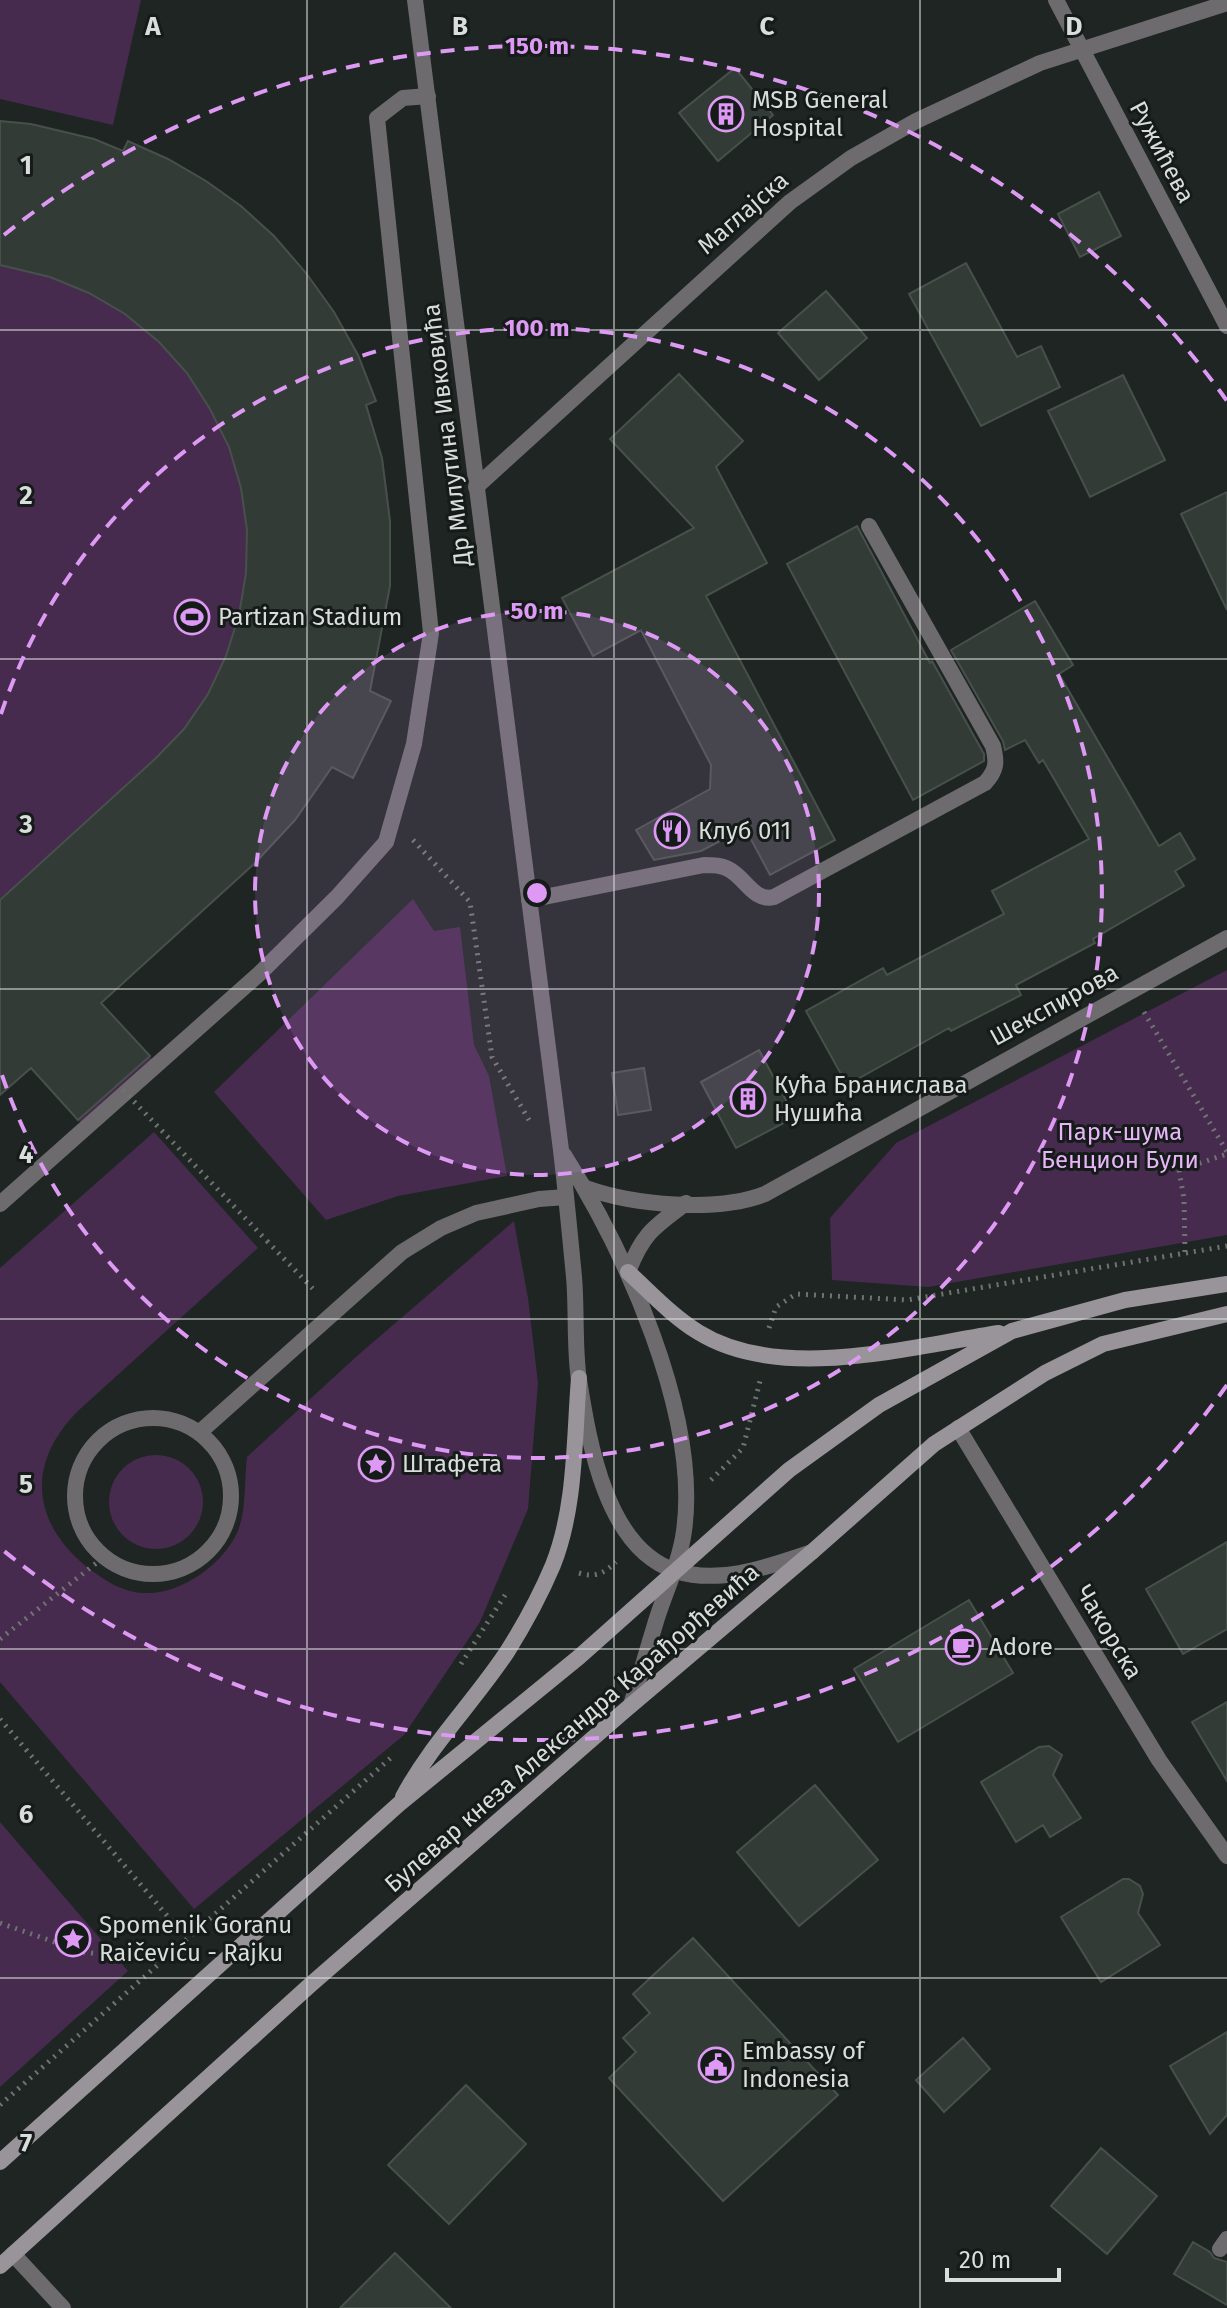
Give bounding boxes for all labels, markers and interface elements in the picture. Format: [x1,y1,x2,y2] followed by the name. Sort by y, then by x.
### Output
[144,11,161,42] text: A
[452,11,468,42] text: B
[760,11,775,42] text: C
[1066,11,1083,42] text: D
[505,32,569,60] text: 150 m
[752,86,888,142] place label: MSB General Hospital
[707,95,745,133] building icon: MSB General Hospital
[1124,96,1200,208] street label: Ружићева
[20,150,32,181] text: 1
[692,166,794,260] street label: Маглајска
[417,302,477,569] street label: Др Милутина Ивковића
[504,314,570,342] text: 100 m
[19,480,33,511] text: 2
[511,597,563,625] text: 50 m
[173,598,211,636] sports icon: Partizan Stadium
[218,603,402,631] place label: Partizan Stadium
[18,809,33,840] text: 3
[653,812,691,850] restaurant icon: Клуб 011
[698,817,791,845] place label: Клуб 011
[523,879,551,907] centre of rings
[985,958,1123,1052] street label: Шекспирова
[774,1071,968,1127] place label: Кућа Бранислава Нушића
[729,1080,767,1118] building icon: Кућа Бранислава Нушића
[1041,1118,1199,1174] park label: Парк-шума Бенцион Були
[19,1139,34,1170] text: 4
[357,1445,395,1483] place icon: Штафета
[402,1450,502,1478] place label: Штафета
[19,1469,33,1500] text: 5
[379,1558,765,1898] street label: Булевар кнеза Александра Карађорђевића
[1070,1580,1148,1684] street label: Чакорска
[944,1628,982,1666] cafe icon: Adore
[989,1633,1053,1661] place label: Adore
[19,1799,34,1830] text: 6
[99,1911,292,1967] place label: Spomenik Goranu Raičeviću - Rajku
[54,1920,92,1958] place icon: Spomenik Goranu Raičeviću - Rajku
[742,2037,866,2093] place label: Embassy of Indonesia
[697,2046,735,2084] public building icon: Embassy of Indonesia
[20,2128,32,2159] text: 7
[947,2232,1059,2282] scale bar
[959,2246,1011,2274] text: 20 m

